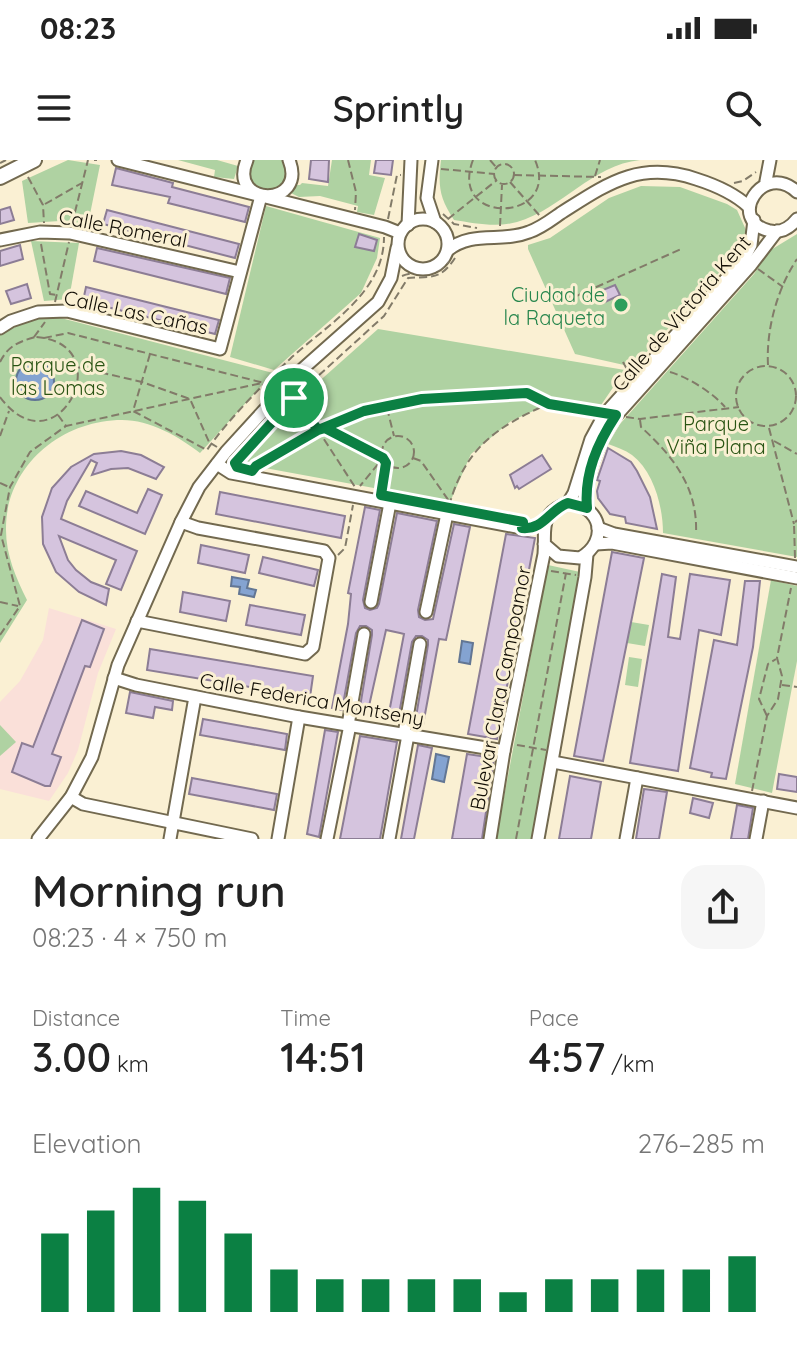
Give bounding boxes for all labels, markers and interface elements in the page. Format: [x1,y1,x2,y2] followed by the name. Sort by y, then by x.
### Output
[40,9,116,47] text: 08:23
[32,86,76,130] icon: menu
[333,86,464,131] text: Sprintly
[721,86,765,130] icon: search
[57,203,189,253] street label: Calle Romeral
[606,230,756,396] street label: Calle de Victoria Kent
[504,282,605,330] place label: Ciudad de la Raqueta
[62,285,210,339] street label: Calle Las Cañas
[612,296,630,314] marker: Ciudad de la Raqueta
[11,352,105,400] park label: Parque de las Lomas
[260,364,328,432] pin
[272,376,316,420] icon: arrive
[666,411,766,459] park label: Parque Viña Plana
[464,563,536,812] street label: Bulevar Clara Campoamor
[198,667,426,731] street label: Calle Federica Montseny
[32,863,286,918] text: Morning run
[681,865,765,949] button: share
[32,921,227,954] text: 08:23 · 4 × 750 m
[32,1004,120,1032] text: Distance
[280,1004,331,1032] text: Time
[529,1004,579,1032] text: Pace
[32,1032,111,1082] text: 3.00
[280,1032,366,1082] text: 14:51
[529,1032,605,1082] text: 4:57
[111,1050,149,1078] text: km
[605,1050,655,1078] text: /km
[32,1127,142,1160] text: Elevation
[638,1127,765,1160] text: 276–285 m

